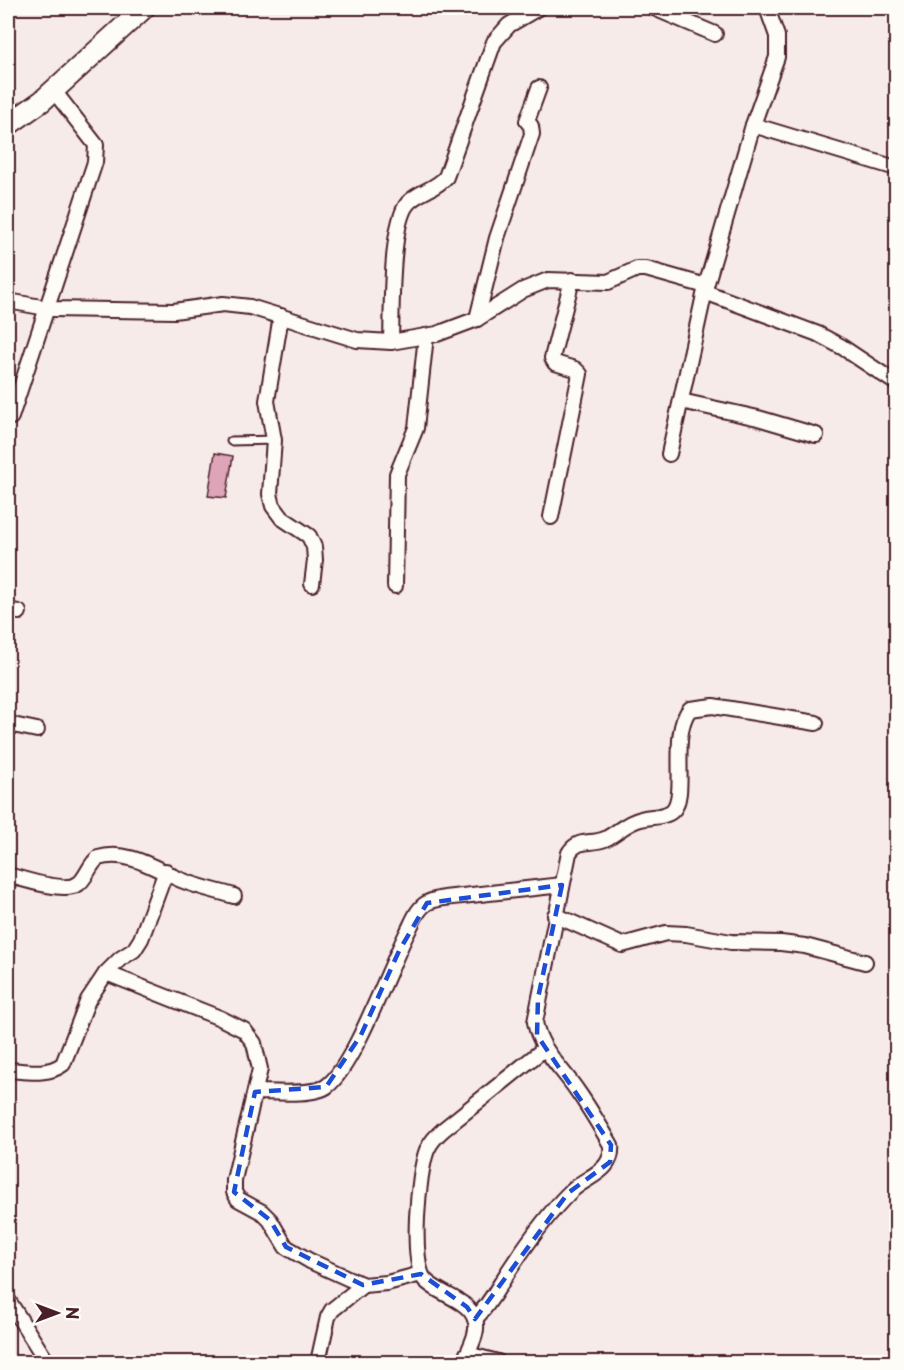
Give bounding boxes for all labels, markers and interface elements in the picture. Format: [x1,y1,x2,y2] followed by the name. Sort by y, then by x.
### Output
[27,1283,87,1343] north arrow
[61,1307,85,1319] text: N

